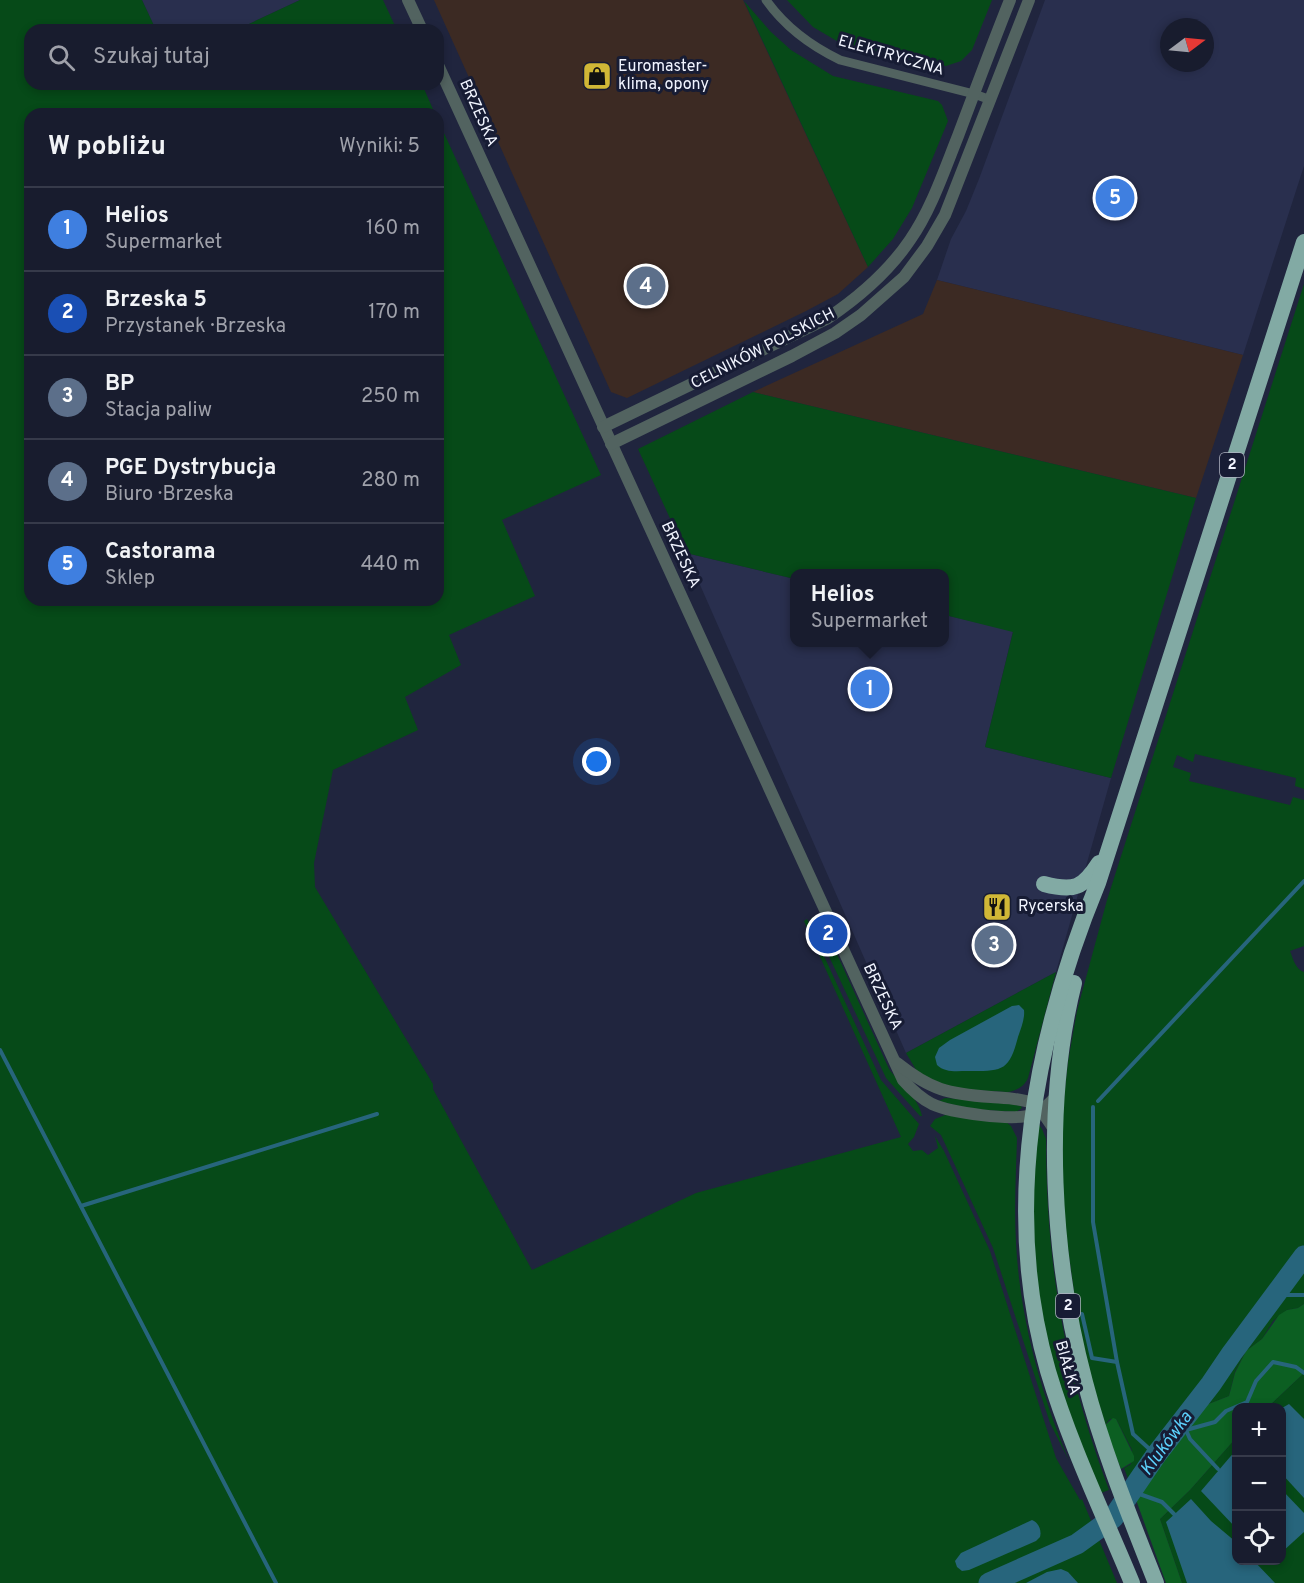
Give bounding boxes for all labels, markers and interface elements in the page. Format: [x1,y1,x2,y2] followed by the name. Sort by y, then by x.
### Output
[1160,18,1214,72] north arrow
[24,24,444,90] search box
[836,31,946,81] street label: ELEKTRYCZNA
[45,41,78,74] icon: search
[93,44,210,71] text: Szukaj tutaj
[618,57,709,95] place label: Euromaster- klima, opony
[581,60,613,92] shop icon: Euromaster- klima, opony
[454,76,502,150] street label: BRZESKA
[48,131,166,164] text: W pobliżu
[339,134,420,160] text: Wyniki: 5
[1096,176,1134,220] pin: 5
[105,203,169,230] text: Helios
[64,216,72,242] text: 1
[366,216,420,242] text: 160 m
[105,230,222,256] text: Supermarket
[626,264,666,308] pin: 4
[105,287,207,314] text: Brzeska 5
[61,300,74,326] text: 2
[368,300,420,326] text: 170 m
[687,302,838,394] street label: CELNIKÓW POLSKICH
[105,314,286,340] text: Przystanek · Brzeska
[105,371,134,398] text: BP
[62,384,74,410] text: 3
[361,384,420,410] text: 250 m
[105,398,212,424] text: Stacja paliw
[1220,453,1244,477] road number: 2
[105,455,276,482] text: PGE Dystrybucja
[61,468,74,494] text: 4
[361,468,420,494] text: 280 m
[105,482,234,508] text: Biuro · Brzeska
[656,518,704,592] street label: BRZESKA
[105,539,215,566] text: Castorama
[61,552,74,578] text: 5
[361,552,420,578] text: 440 m
[105,566,155,592] text: Sklep
[790,569,949,647] popup
[811,582,875,609] text: Helios
[811,609,928,635] text: Supermarket
[850,666,890,712] pin: 1
[582,747,611,776] your location
[981,891,1013,923] restaurant icon: Rycerska
[1018,897,1084,917] place label: Rycerska
[808,912,848,956] pin: 2
[974,922,1014,968] pin: 3
[858,960,906,1034] street label: BRZESKA
[1056,1294,1080,1318] road number: 2
[1050,1338,1084,1398] street label: BIAŁKA
[1232,1403,1286,1565] map controls
[1232,1403,1286,1457] button: +
[1136,1407,1198,1481] water label: Klukówka
[1232,1457,1286,1511] button: −
[1232,1511,1286,1565] button: locate

